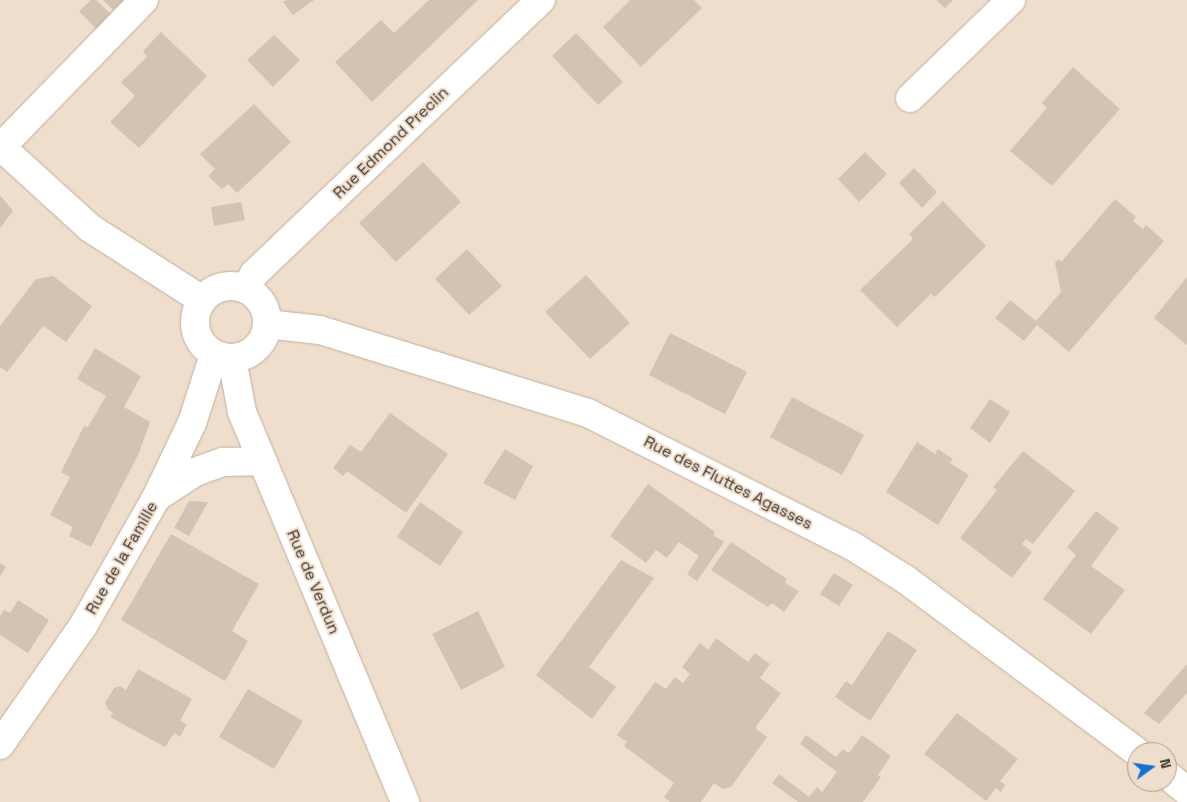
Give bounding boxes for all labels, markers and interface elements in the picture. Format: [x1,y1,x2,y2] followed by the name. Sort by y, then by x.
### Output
[329,83,453,203] street label: Rue Edmond Preclin
[640,432,816,534] street label: Rue des Fluttes Agasses
[82,498,162,618] street label: Rue de la Famille
[282,527,344,637] street label: Rue de Verdun
[1127,742,1177,792] north arrow
[1156,757,1175,770] text: N

